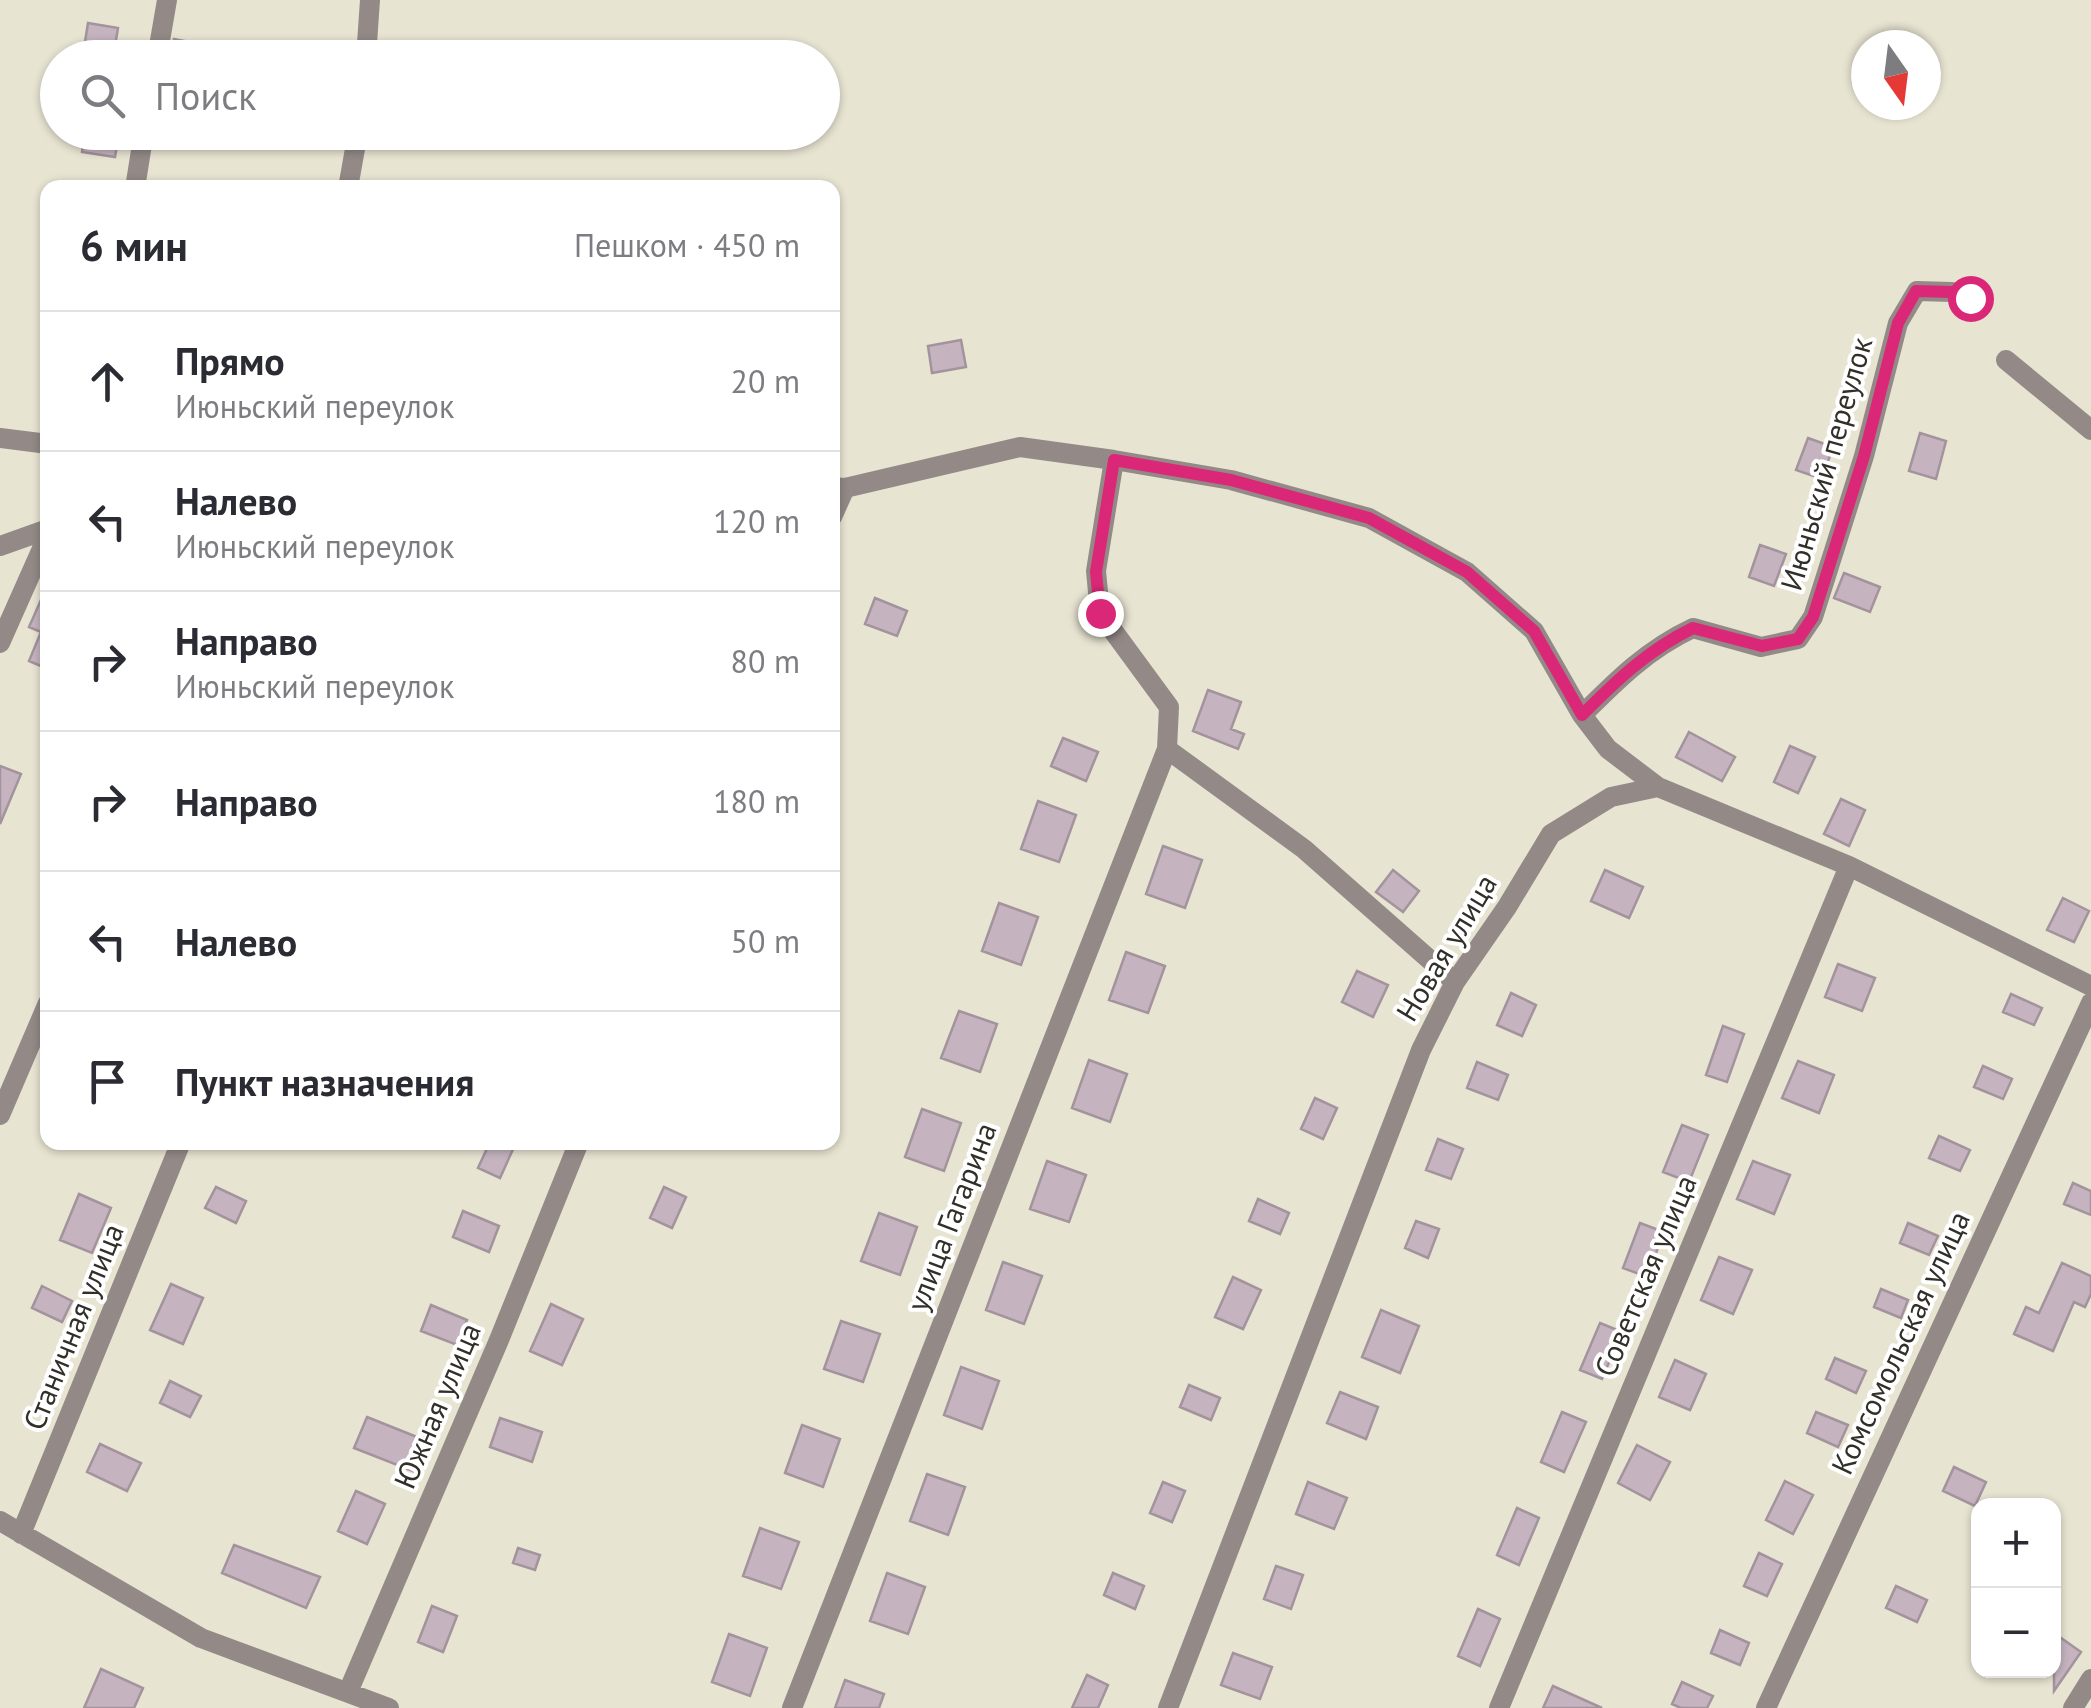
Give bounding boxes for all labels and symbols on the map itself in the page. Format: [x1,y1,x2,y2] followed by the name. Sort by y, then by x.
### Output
[1851,30,1941,120] north arrow
[1948,276,1994,322] route start
[1771,332,1881,595] street label: Июньский переулок
[1078,591,1124,637] route end
[1387,867,1505,1028] street label: Новая улица
[897,1117,1004,1316] street label: улица Гагарина
[1585,1169,1705,1382] street label: Советская улица
[1822,1205,1978,1480] street label: Комсомольская улица
[13,1218,132,1435] street label: Станичная улица
[384,1317,489,1494] street label: Южная улица

